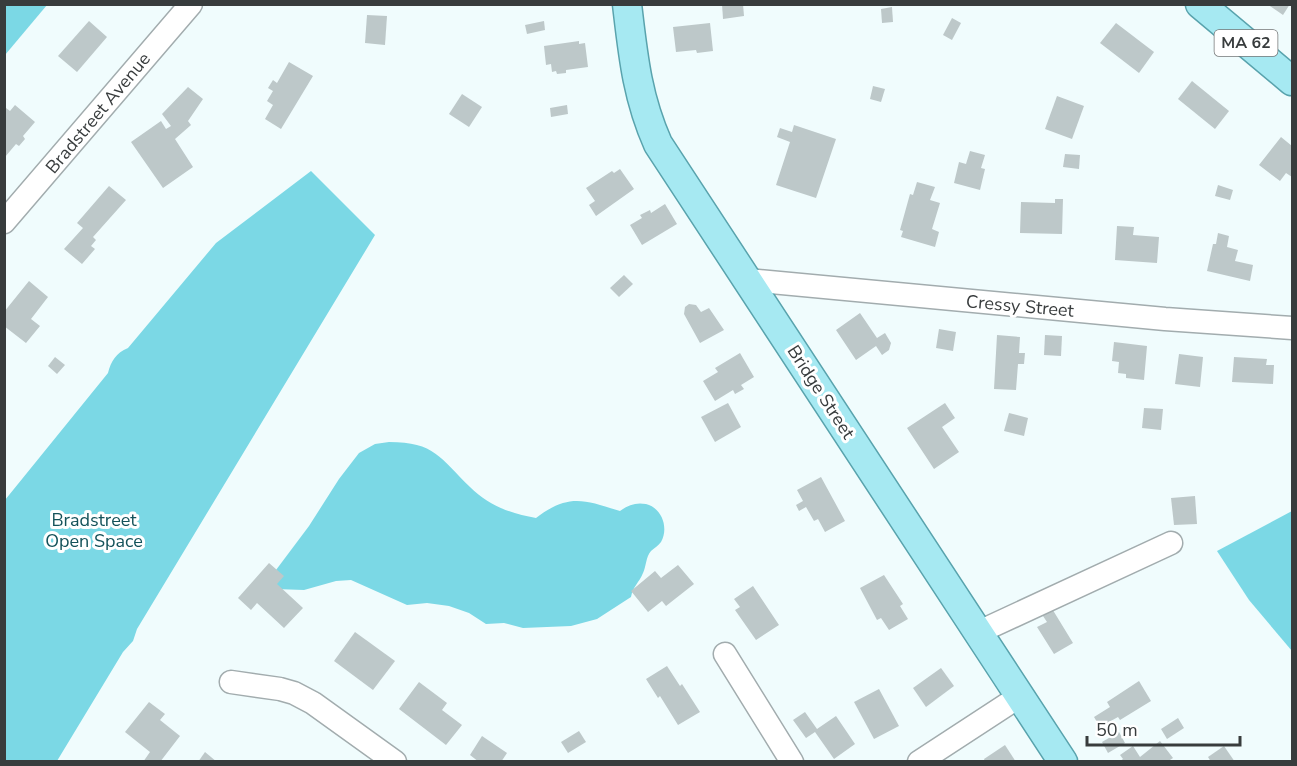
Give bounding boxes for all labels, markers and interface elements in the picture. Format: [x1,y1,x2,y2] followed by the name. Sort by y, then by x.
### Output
[1214,30,1278,56] road number: MA 62
[40,47,156,179] street label: Bradstreet Avenue
[965,289,1076,323] street label: Cressy Street
[782,341,861,444] street label: Bridge Street
[45,508,143,553] park label: Bradstreet Open Space
[1087,709,1240,747] scale bar
[1096,718,1138,742] text: 50 m

